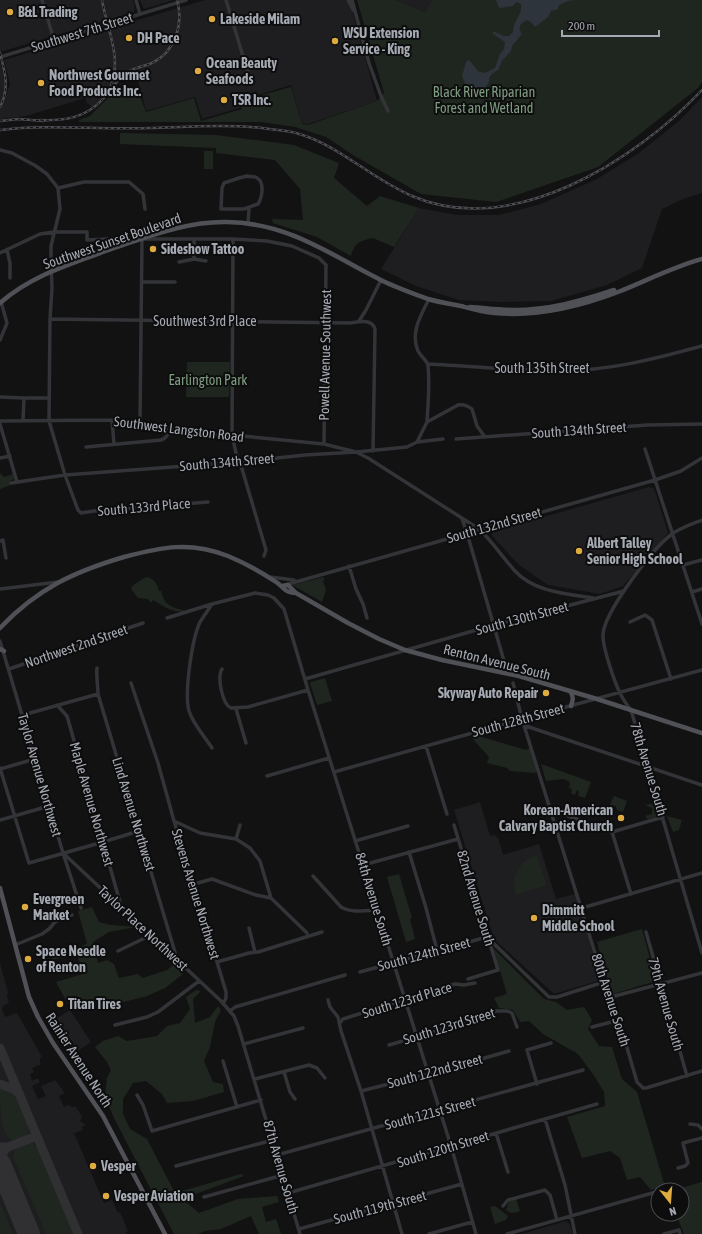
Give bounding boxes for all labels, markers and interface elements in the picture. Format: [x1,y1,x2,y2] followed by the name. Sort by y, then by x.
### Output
[18,4,79,20] place label: B&L Trading
[5,7,15,17] marker: B&L Trading
[29,9,135,55] street label: Southwest 7th Street
[220,11,300,27] place label: Lakeside Milam
[562,12,659,38] scale bar
[207,14,217,24] marker: Lakeside Milam
[568,19,595,33] text: 200 m
[342,25,420,57] place label: WSU Extension Service - King
[137,30,180,46] place label: DH Pace
[124,33,134,43] marker: DH Pace
[330,36,340,46] marker: WSU Extension Service - King
[206,55,277,87] place label: Ocean Beauty Seafoods
[193,66,203,76] marker: Ocean Beauty Seafoods
[49,67,149,99] place label: Northwest Gourmet Food Products Inc.
[36,78,46,88] marker: Northwest Gourmet Food Products Inc.
[433,84,535,116] park label: Black River Riparian Forest and Wetland
[232,92,271,108] place label: TSR Inc.
[219,95,229,105] marker: TSR Inc.
[41,210,183,272] street label: Southwest Sunset Boulevard
[161,241,245,257] place label: Sideshow Tattoo
[148,244,158,254] marker: Sideshow Tattoo
[316,289,334,421] street label: Powell Avenue Southwest
[153,313,257,329] street label: Southwest 3rd Place
[494,360,590,376] street label: South 135th Street
[169,372,247,388] park label: Earlington Park
[113,413,245,445] street label: Southwest Langston Road
[531,419,627,441] street label: South 134th Street
[179,450,275,474] street label: South 134th Street
[97,495,191,519] street label: South 133rd Place
[445,504,543,546] street label: South 132nd Street
[586,535,683,567] place label: Albert Talley Senior High School
[574,546,584,556] marker: Albert Talley Senior High School
[474,598,570,638] street label: South 130th Street
[22,621,130,671] street label: Northwest 2nd Street
[442,641,552,683] street label: Renton Avenue South
[438,685,539,701] place label: Skyway Auto Repair
[541,688,551,698] marker: Skyway Auto Repair
[470,700,566,740] street label: South 128th Street
[15,712,65,838] street label: Taylor Avenue Northwest
[627,720,671,818] street label: 78th Avenue South
[67,740,117,868] street label: Maple Avenue Northwest
[109,755,159,873] street label: Lind Avenue Northwest
[499,802,613,834] place label: Korean-American Calvary Baptist Church
[616,813,626,823] marker: Korean-American Calvary Baptist Church
[169,827,223,961] street label: Stevens Avenue Northwest
[454,848,498,948] street label: 82nd Avenue South
[352,850,396,948] street label: 84th Avenue South
[95,882,191,974] street label: Taylor Place Northwest
[33,891,84,923] place label: Evergreen Market
[20,902,30,912] marker: Evergreen Market
[542,902,615,934] place label: Dimmitt Middle School
[529,913,539,923] marker: Dimmitt Middle School
[376,934,472,974] street label: South 124th Street
[36,943,106,975] place label: Space Needle of Renton
[588,952,634,1048] street label: 80th Avenue South
[23,954,33,964] marker: Space Needle of Renton
[645,955,687,1053] street label: 79th Avenue South
[360,979,454,1021] street label: South 123rd Place
[68,996,121,1012] place label: Titan Tires
[55,999,65,1009] marker: Titan Tires
[401,1004,497,1048] street label: South 123rd Street
[42,1010,116,1110] street label: Rainier Avenue North
[386,1051,484,1091] street label: South 122nd Street
[383,1093,477,1133] street label: South 121st Street
[260,1118,302,1216] street label: 87th Avenue South
[395,1127,491,1171] street label: South 120th Street
[100,1158,137,1174] place label: Vesper
[88,1161,98,1171] marker: Vesper
[650,1182,690,1222] north arrow
[332,1187,428,1227] street label: South 119th Street
[113,1188,194,1204] place label: Vesper Aviation
[101,1191,111,1201] marker: Vesper Aviation
[668,1205,678,1218] text: N

